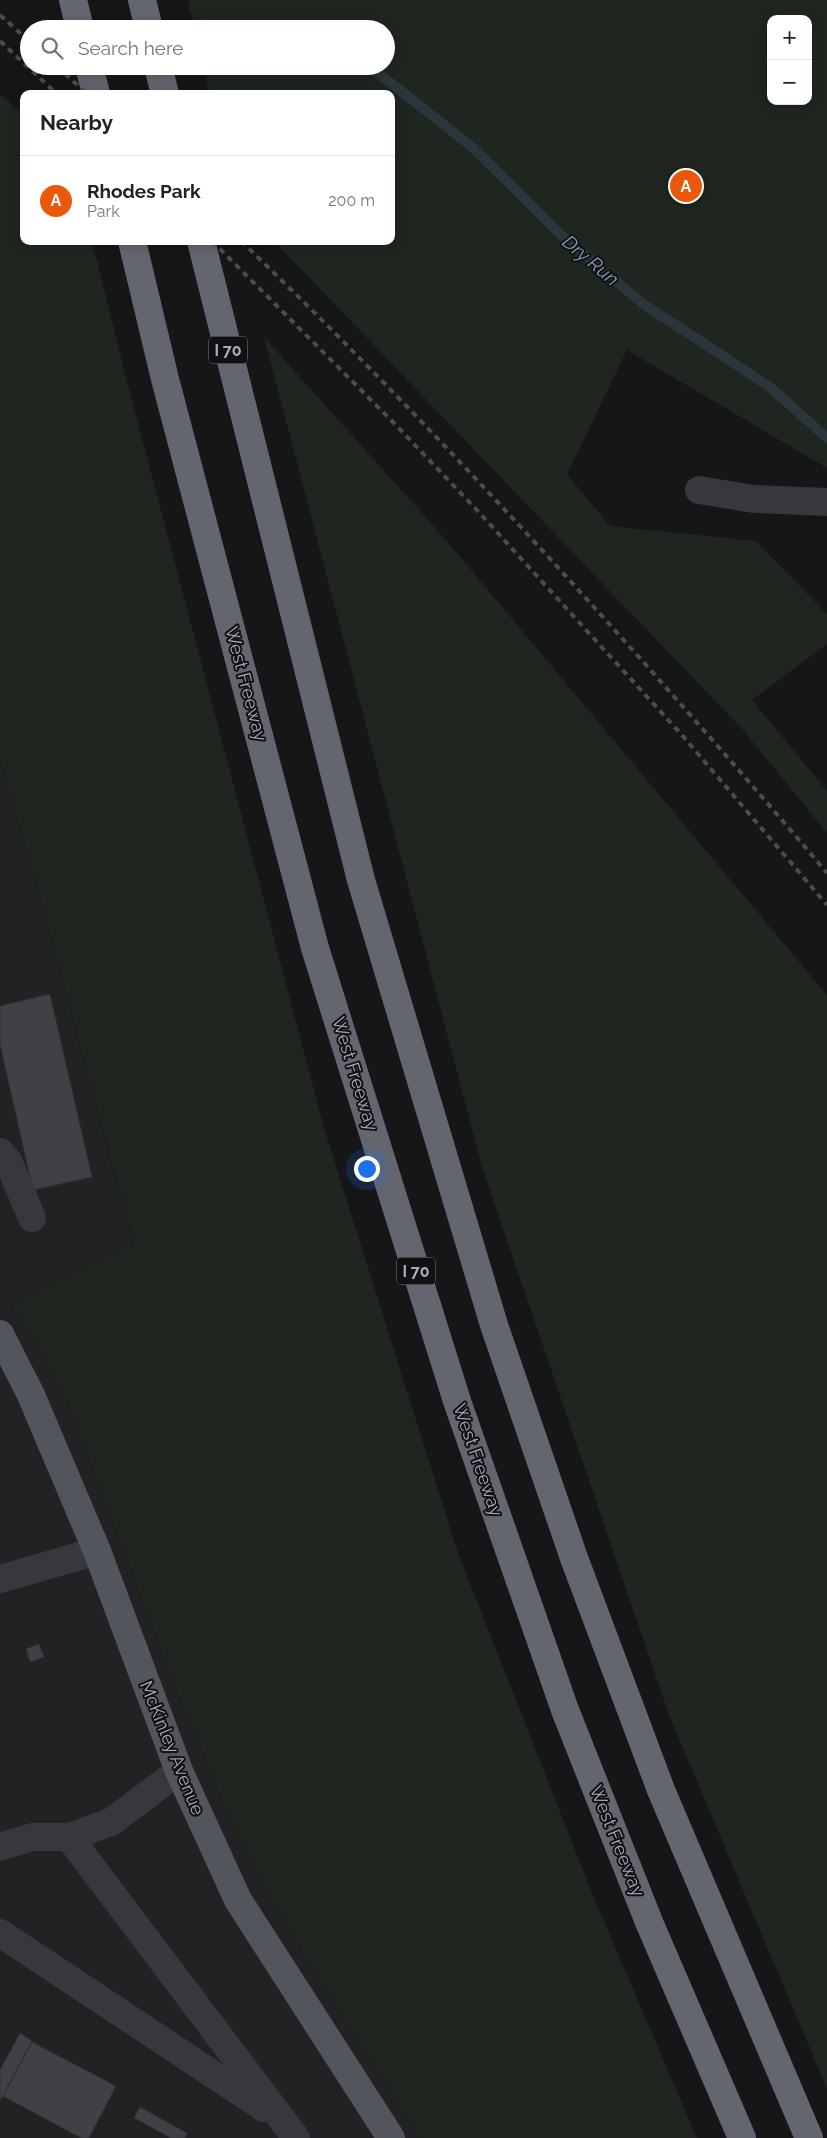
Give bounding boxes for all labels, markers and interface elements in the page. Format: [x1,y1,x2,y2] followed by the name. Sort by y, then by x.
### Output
[767,15,812,105] map controls
[767,15,812,60] button: +
[20,20,395,75] search box
[38,34,66,62] icon: search
[78,37,184,59] text: Search here
[767,60,812,105] button: −
[40,110,113,135] text: Nearby
[670,167,702,205] pin: A
[87,180,201,202] text: Rhodes Park
[51,191,61,210] text: A
[328,191,375,210] text: 200 m
[87,202,120,221] text: Park
[558,230,624,290] water label: Dry Run
[209,336,247,364] road number: I 70
[221,624,272,744] street label: West Freeway
[328,1014,383,1134] street label: West Freeway
[354,1156,380,1182] your location
[397,1258,435,1284] road number: I 70
[449,1401,508,1519] street label: West Freeway
[136,1678,209,1819] street label: McKinley Avenue
[586,1782,649,1900] street label: West Freeway

